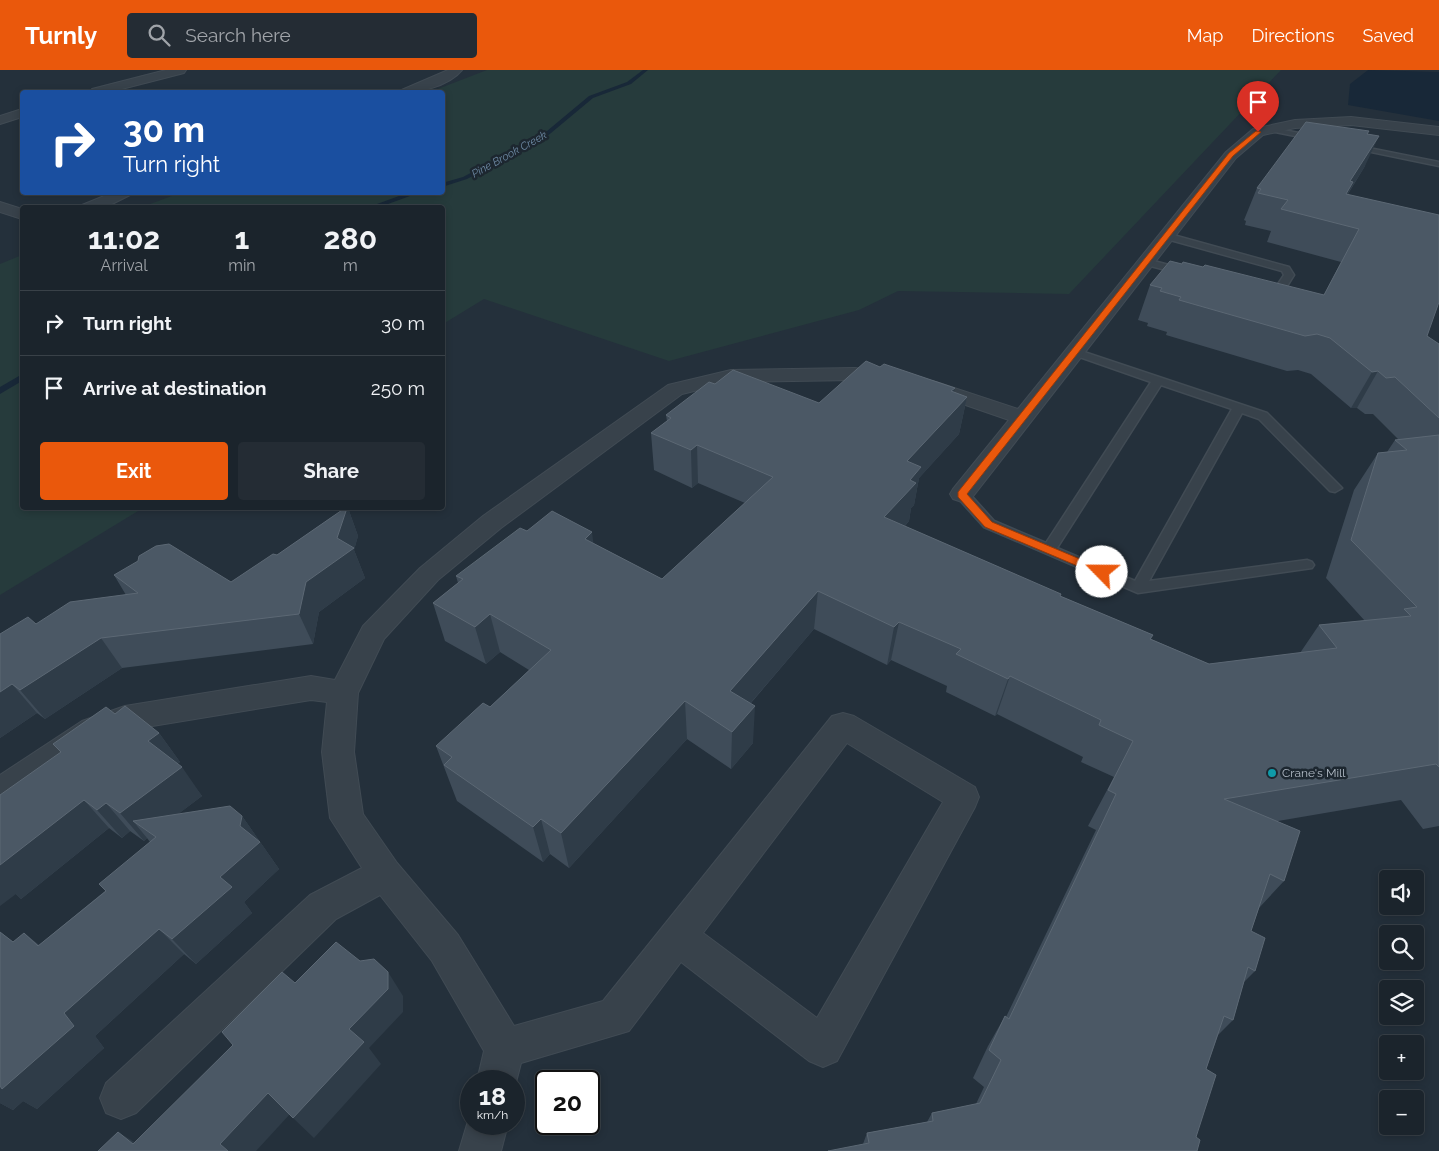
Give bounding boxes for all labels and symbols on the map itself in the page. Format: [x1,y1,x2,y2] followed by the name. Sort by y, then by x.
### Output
[1237,81,1279,132] pin
[469,128,549,181] water label: Pine Brook Creek
[1075,545,1127,597] position arrow
[1282,766,1346,780] place label: Crane's Mill
[1266,767,1278,779] marker: Crane's Mill
[535,1070,600,1135] speed limit sign: 20

